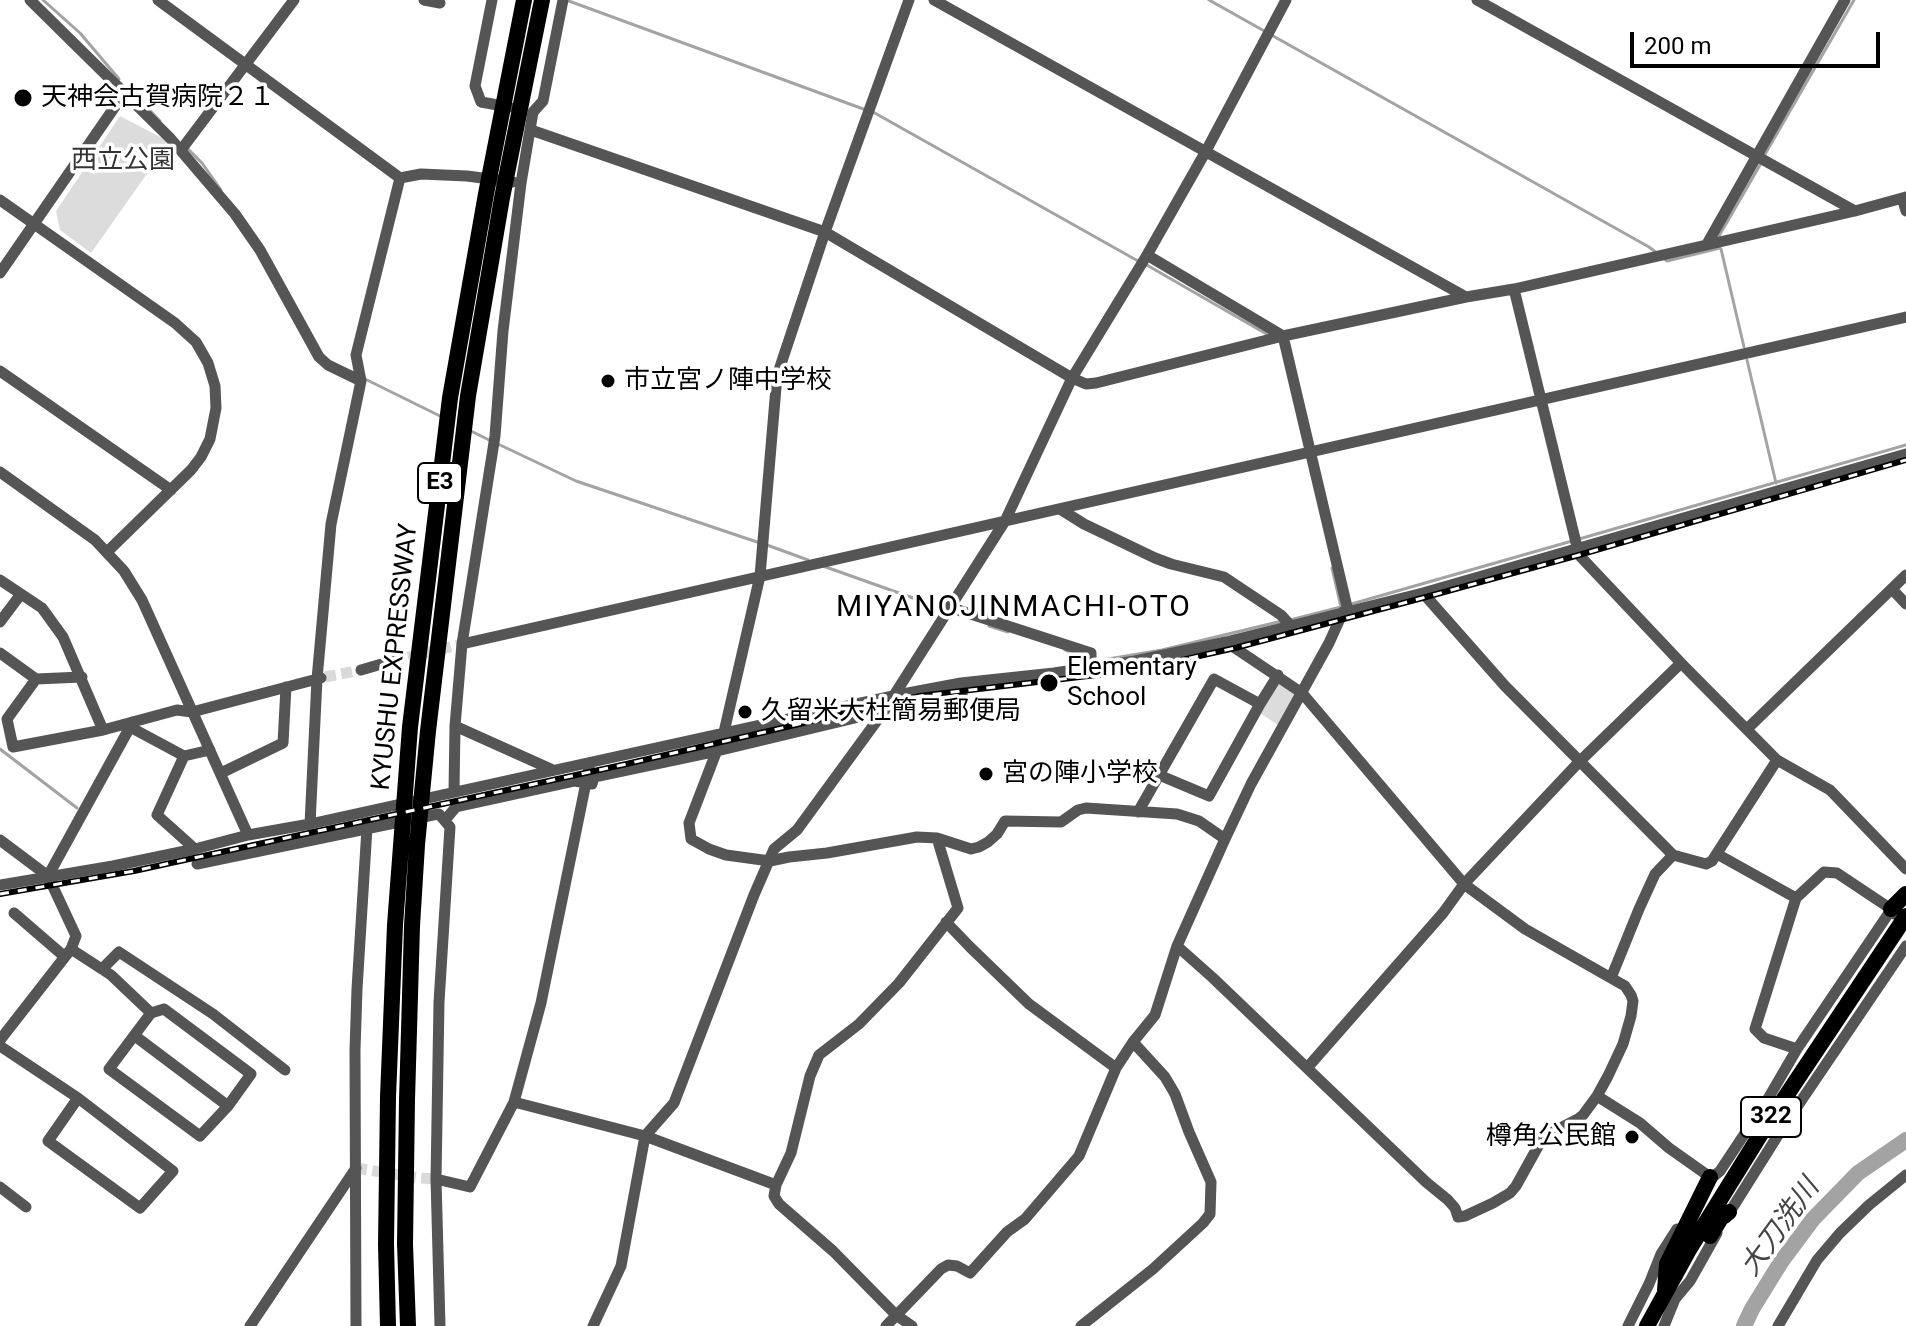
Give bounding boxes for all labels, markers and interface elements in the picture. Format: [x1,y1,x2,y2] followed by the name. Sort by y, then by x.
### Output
[1634,16,1884,66] scale bar
[1644,32,1711,60] text: 200 m
[41,82,275,114] place label: 天神会古賀病院２１
[12,87,34,109] marker: 天神会古賀病院２１
[71,145,175,177] park label: 西立公園
[624,365,832,397] place label: 市立宮ノ陣中学校
[599,372,617,390] marker: 市立宮ノ陣中学校
[418,463,462,503] road number: E3
[366,522,426,792] street label: KYUSHU EXPRESSWAY
[836,590,1192,626] district label: MIYANOJINMACHI-OTO
[1067,652,1197,714] place label: Elementary School
[1038,672,1060,694] marker: Elementary School
[761,696,1021,728] place label: 久留米大杜簡易郵便局
[736,703,754,721] marker: 久留米大杜簡易郵便局
[1002,758,1158,790] place label: 宮の陣小学校
[977,765,995,783] marker: 宮の陣小学校
[1741,1097,1801,1137] road number: 322
[1486,1121,1616,1153] place label: 樽角公民館
[1623,1128,1641,1146] marker: 樽角公民館
[1734,1173,1828,1283] water label: 大刀洗川

